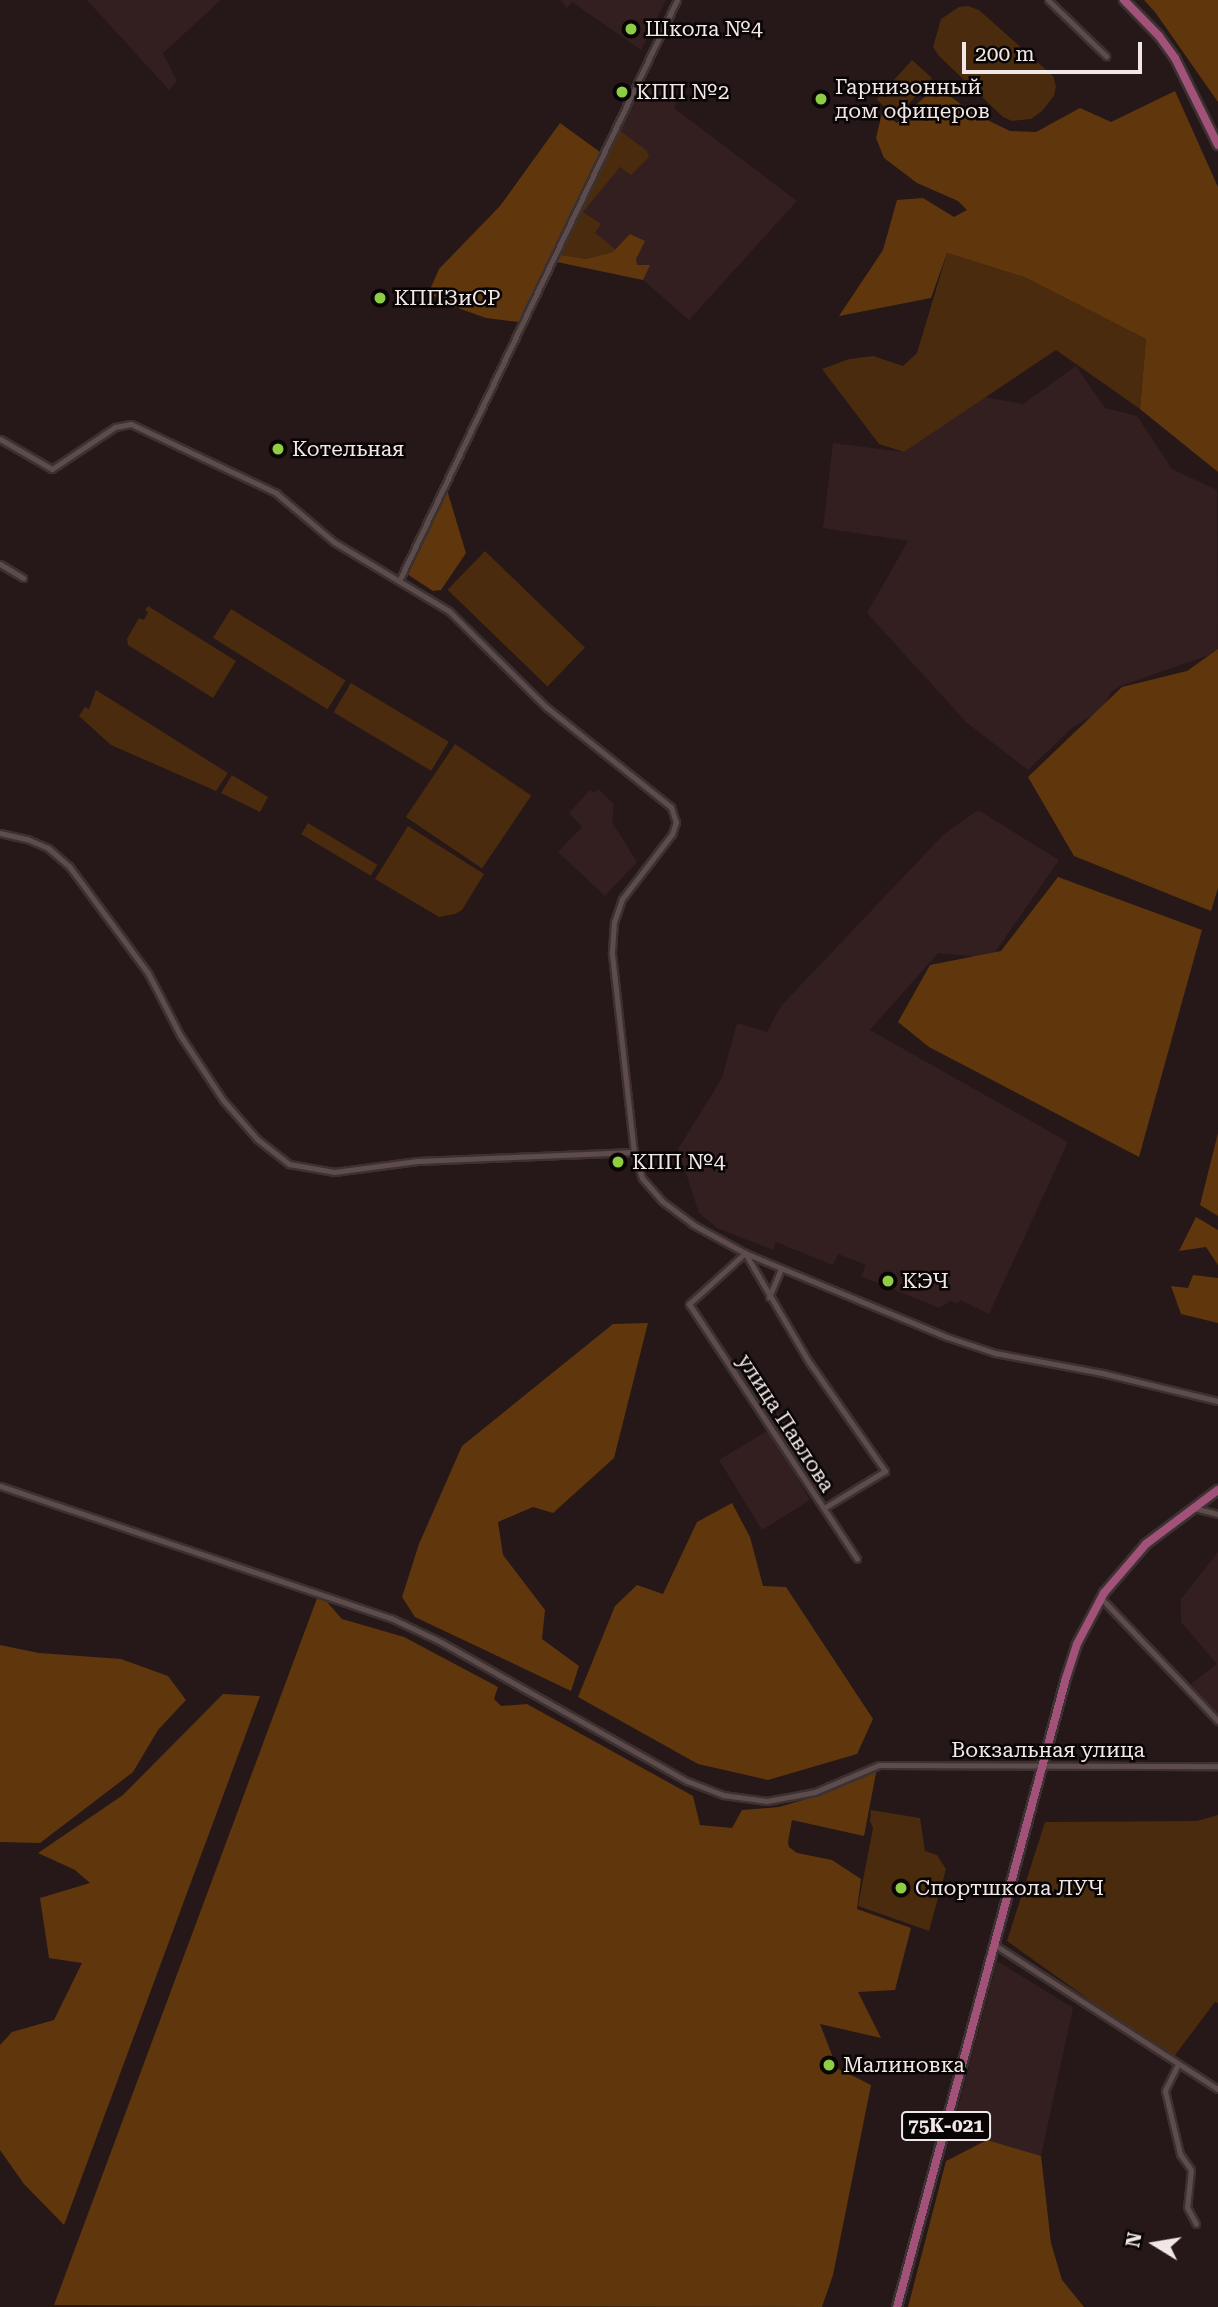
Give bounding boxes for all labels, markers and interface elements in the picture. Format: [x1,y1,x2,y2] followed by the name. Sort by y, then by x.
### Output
[645,16,763,42] place label: Школа №4
[623,21,639,37] marker: Школа №4
[966,28,1146,72] scale bar
[975,42,1035,66] text: 200 m
[835,74,990,124] place label: Гарнизонный дом офицеров
[636,79,729,105] place label: КПП №2
[614,84,630,100] marker: КПП №2
[813,91,829,107] marker: Гарнизонный дом офицеров
[394,285,501,311] place label: КППЗиСР
[372,290,388,306] marker: КППЗиСР
[292,436,404,462] place label: Котельная
[270,441,286,457] marker: Котельная
[632,1149,725,1175] place label: КПП №4
[610,1154,626,1170] marker: КПП №4
[902,1268,949,1294] place label: КЭЧ
[880,1273,896,1289] marker: КЭЧ
[732,1349,840,1497] street label: улица Павлова
[951,1737,1145,1763] street label: Вокзальная улица
[915,1875,1104,1901] place label: Спортшкола ЛУЧ
[893,1880,909,1896] marker: Спортшкола ЛУЧ
[843,2052,965,2078] place label: Малиновка
[821,2057,837,2073] marker: Малиновка
[900,2110,992,2142] road number: 75К-021
[1120,2209,1190,2279] north arrow
[1121,2231,1147,2249] text: N

